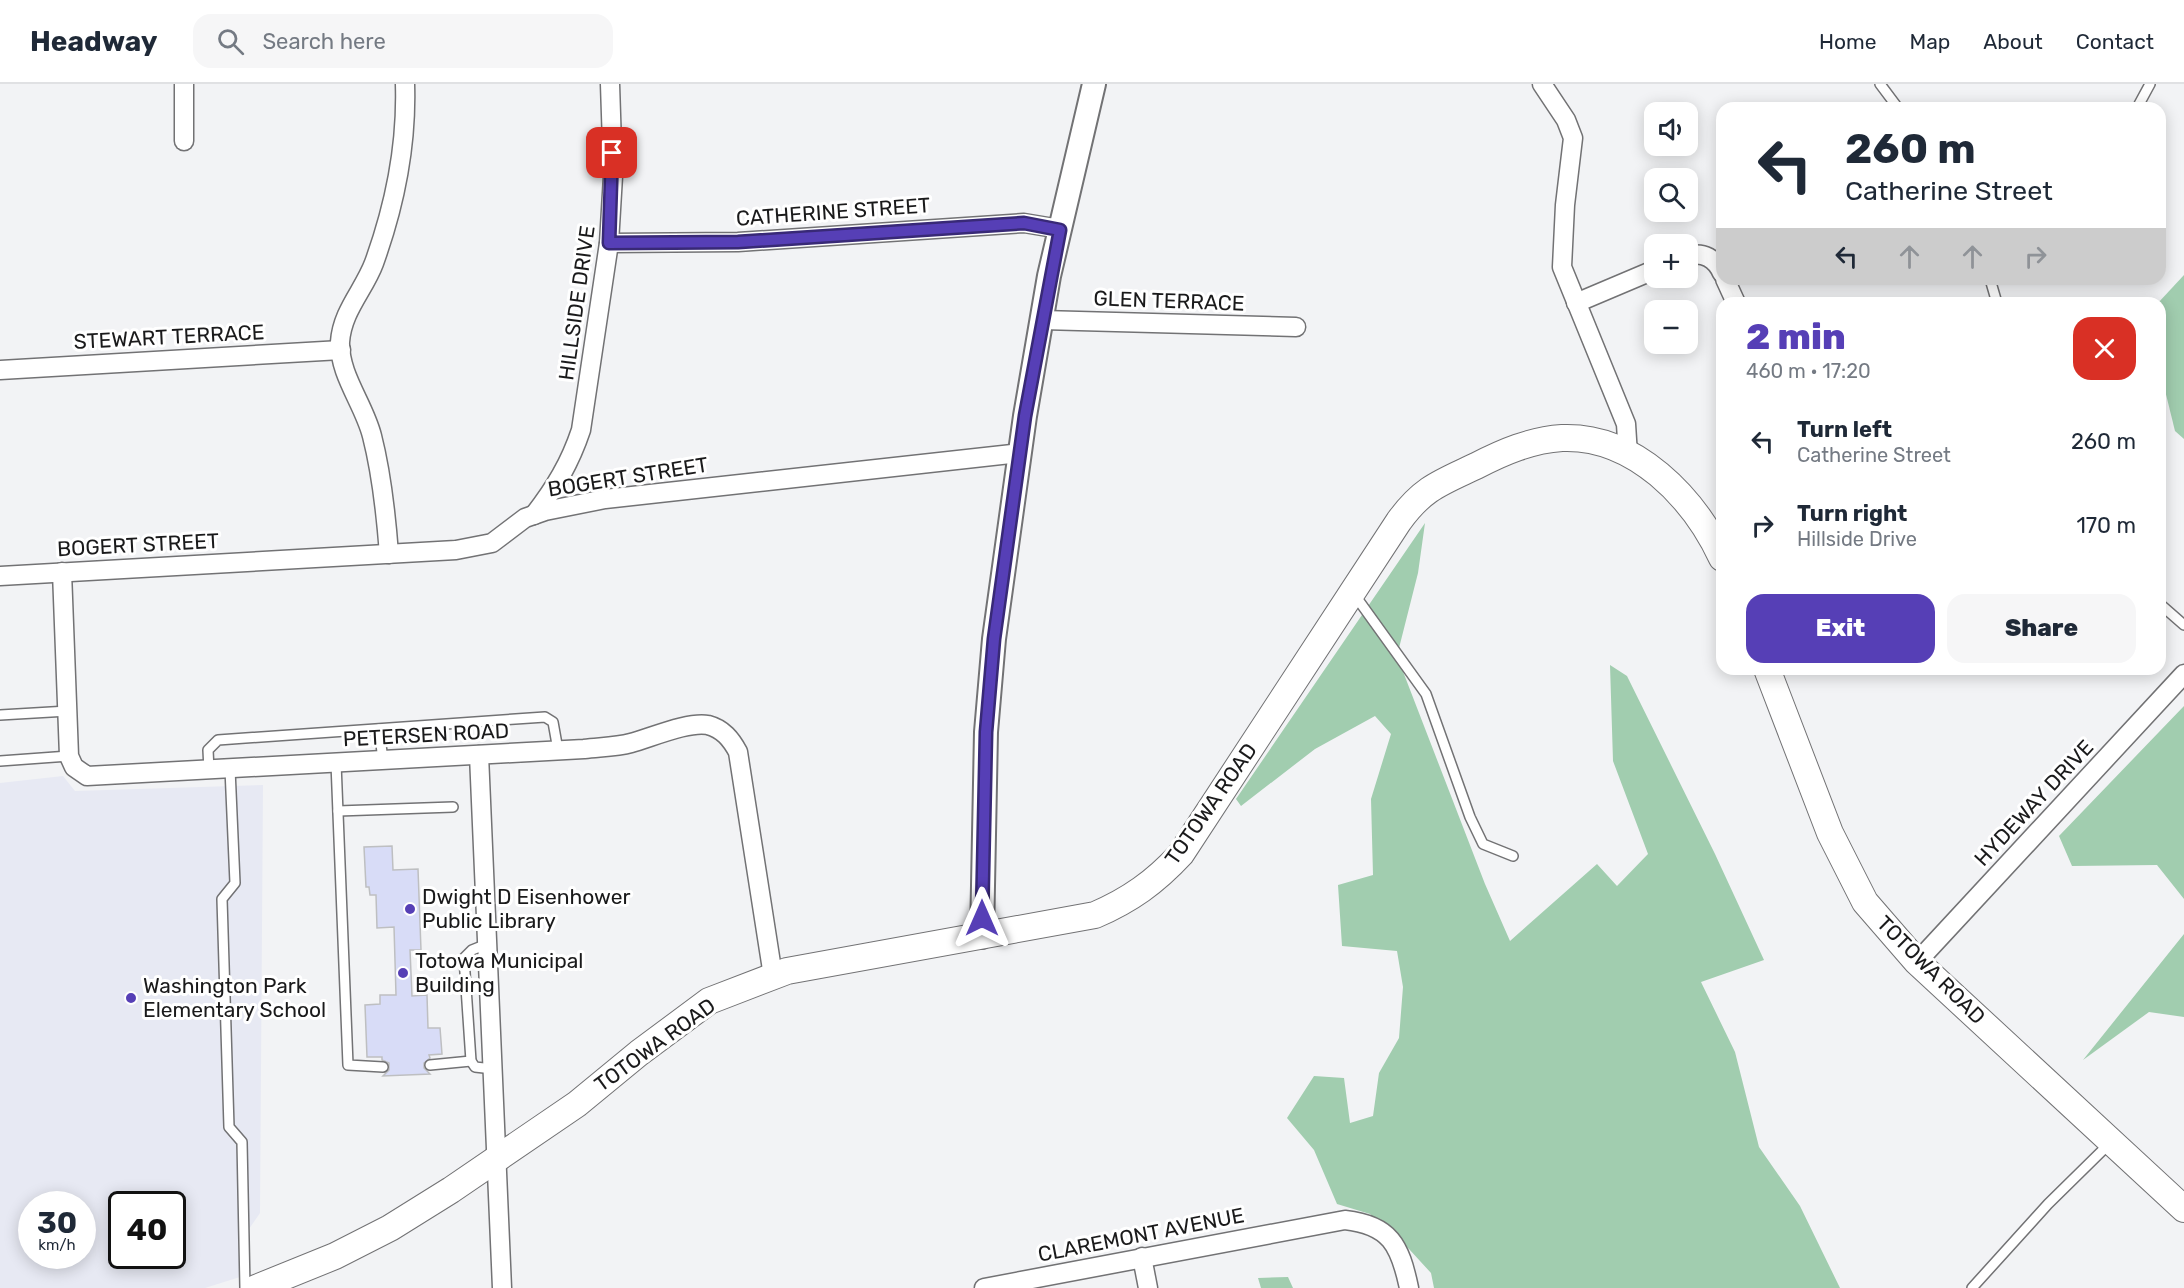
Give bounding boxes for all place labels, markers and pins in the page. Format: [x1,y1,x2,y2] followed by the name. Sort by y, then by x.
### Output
[586,127,637,178] pin
[422,884,630,933] place label: Dwight D Eisenhower Public Library
[403,902,417,916] marker: Dwight D Eisenhower Public Library
[415,948,583,997] place label: Totowa Municipal Building
[396,966,410,980] marker: Totowa Municipal Building
[143,973,326,1022] place label: Washington Park Elementary School
[124,991,138,1005] marker: Washington Park Elementary School

